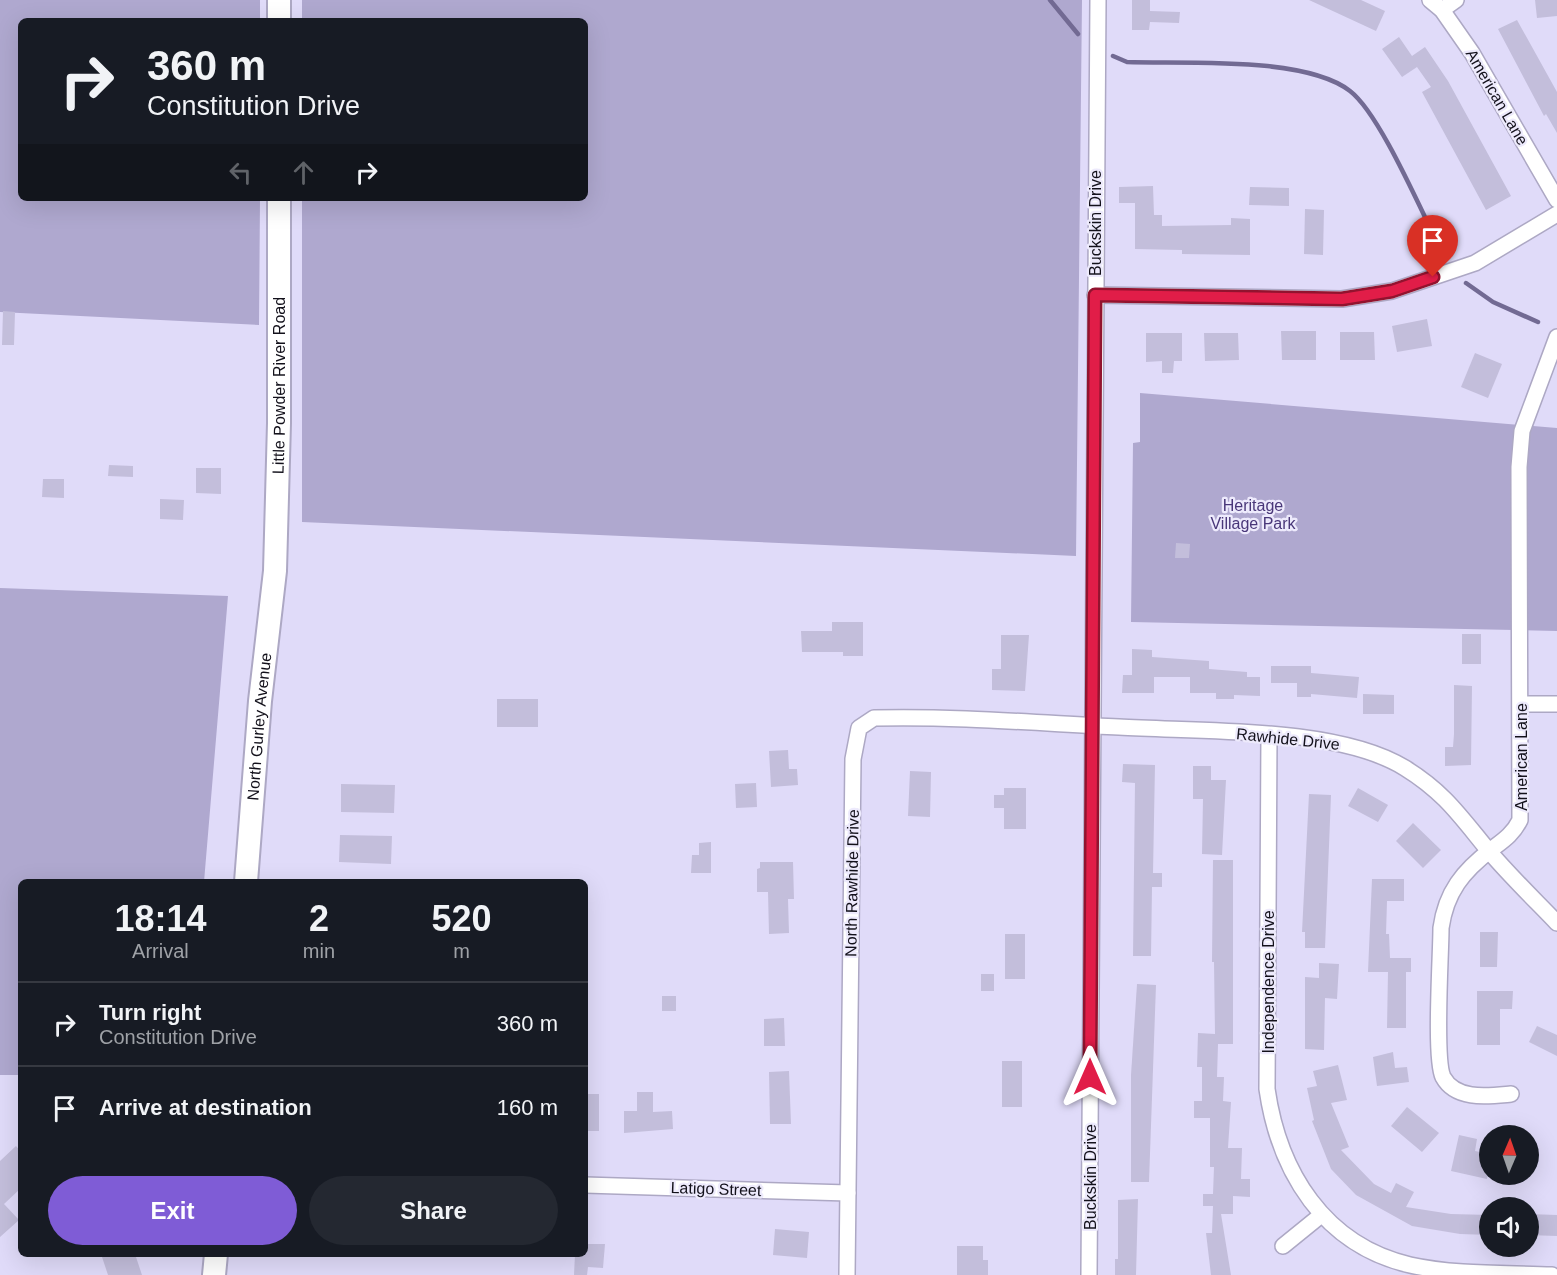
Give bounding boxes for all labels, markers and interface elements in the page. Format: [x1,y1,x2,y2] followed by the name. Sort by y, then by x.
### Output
[48,42,126,120] icon: right
[147,42,266,89] text: 360 m
[1463,46,1531,148] street label: American Lane
[147,91,360,121] text: Constitution Drive
[224,156,257,189] icon: left
[287,156,320,189] icon: ahead
[350,156,383,189] icon: right
[1087,170,1104,276] street label: Buckskin Drive
[1407,215,1458,277] pin
[1416,224,1449,257] icon: arrive
[269,297,288,474] street label: Little Powder River Road
[1210,497,1297,532] park label: Heritage Village Park
[244,652,274,801] street label: North Gurley Avenue
[1513,703,1530,811] street label: American Lane
[1235,725,1341,753] street label: Rawhide Drive
[842,809,862,957] street label: North Rawhide Drive
[114,898,206,939] text: 18:14
[309,898,329,939] text: 2
[431,898,492,939] text: 520
[1260,910,1277,1054] street label: Independence Drive
[132,940,189,962] text: Arrival
[303,940,335,962] text: min
[453,940,470,962] text: m
[99,1000,201,1025] text: Turn right
[48,1008,81,1041] icon: right
[497,1011,558,1036] text: 360 m
[99,1026,257,1048] text: Constitution Drive
[1058,1045,1122,1109] position arrow
[48,1092,81,1125] icon: arrive
[99,1095,312,1120] text: Arrive at destination
[497,1095,558,1120] text: 160 m
[1082,1124,1099,1230] street label: Buckskin Drive
[1479,1125,1539,1185] north arrow
[1479,1125,1539,1257] map controls
[48,1176,297,1245] button: Exit
[309,1176,558,1245] button: Share
[670,1179,762,1199] street label: Latigo Street
[1479,1197,1539,1257] button: sound

